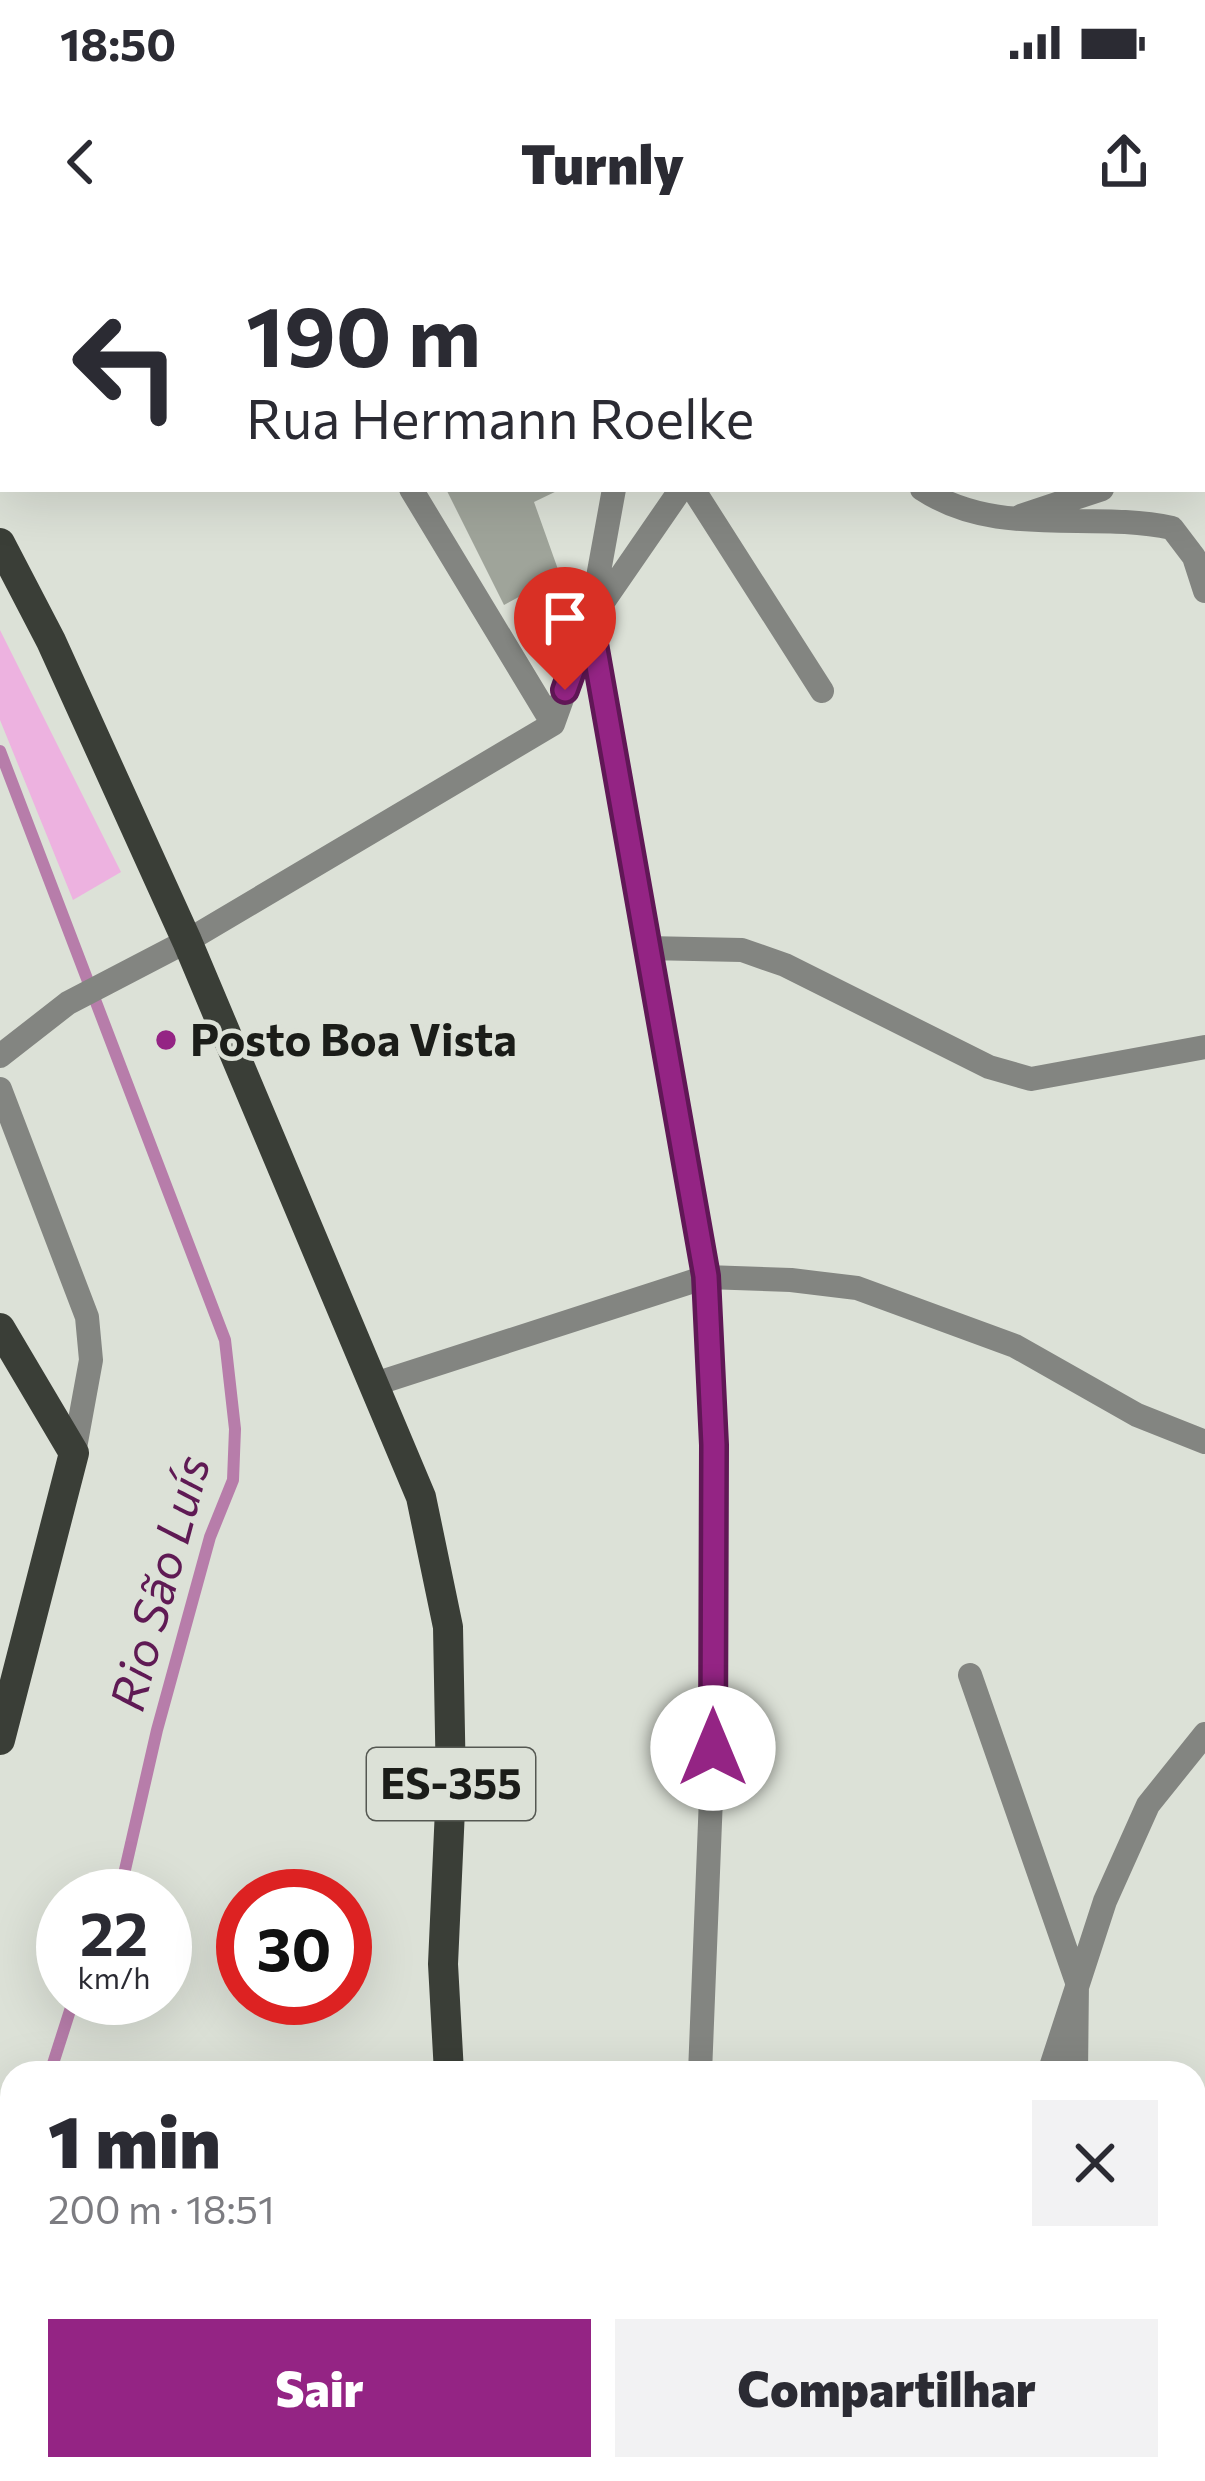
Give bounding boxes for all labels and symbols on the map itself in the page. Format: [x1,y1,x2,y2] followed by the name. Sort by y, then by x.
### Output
[514,567,616,690] pin
[190,1010,517,1065] place label: Posto Boa Vista
[153,1027,179,1053] marker: Posto Boa Vista
[95,1448,220,1716] water label: Rio São Luís
[650,1685,776,1811] position arrow
[367,1748,535,1820] road number: ES-355
[216,1869,372,2025] speed limit sign: 30

